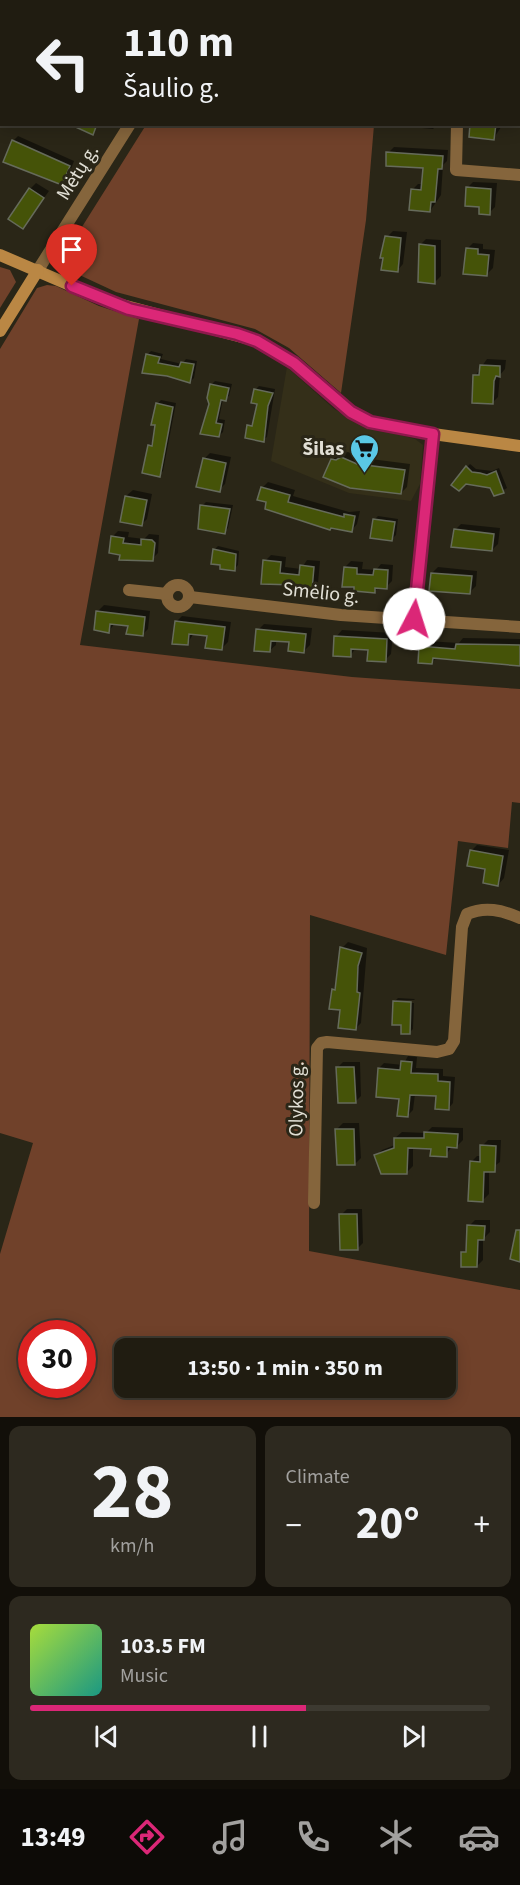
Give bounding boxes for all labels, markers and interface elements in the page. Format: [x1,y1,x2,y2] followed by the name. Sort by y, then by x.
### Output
[123,13,234,73] text: 110 m
[24,24,102,102] icon: left
[123,69,220,108] text: Šaulio g.
[50,139,106,206] street label: Mėtų g.
[46,224,97,286] pin
[55,233,88,266] icon: arrive
[349,432,381,474] supermarket icon: Šilas
[302,435,344,463] place label: Šilas
[281,575,361,611] street label: Smėlio g.
[382,587,446,651] position arrow
[282,1061,312,1137] street label: Olykos g.
[18,1320,96,1398] speed limit sign: 30
[187,1352,383,1384] text: 13:50 · 1 min · 350 m
[91,1437,173,1548] text: 28
[286,1463,350,1491] text: Climate
[356,1492,420,1556] text: 20°
[286,1502,302,1549] text: −
[474,1502,490,1549] text: +
[110,1532,154,1560] text: km/h
[120,1630,206,1662] text: 103.5 FM
[120,1662,168,1690] text: Music
[90,1720,123,1753] icon: previous
[243,1720,276,1753] icon: pause
[397,1720,430,1753] icon: next
[126,1816,168,1858] icon: directions
[209,1816,251,1858] icon: music
[292,1816,334,1858] icon: phone
[375,1816,417,1858] icon: climate
[458,1816,500,1858] icon: car
[20,1818,86,1857] text: 13:49

